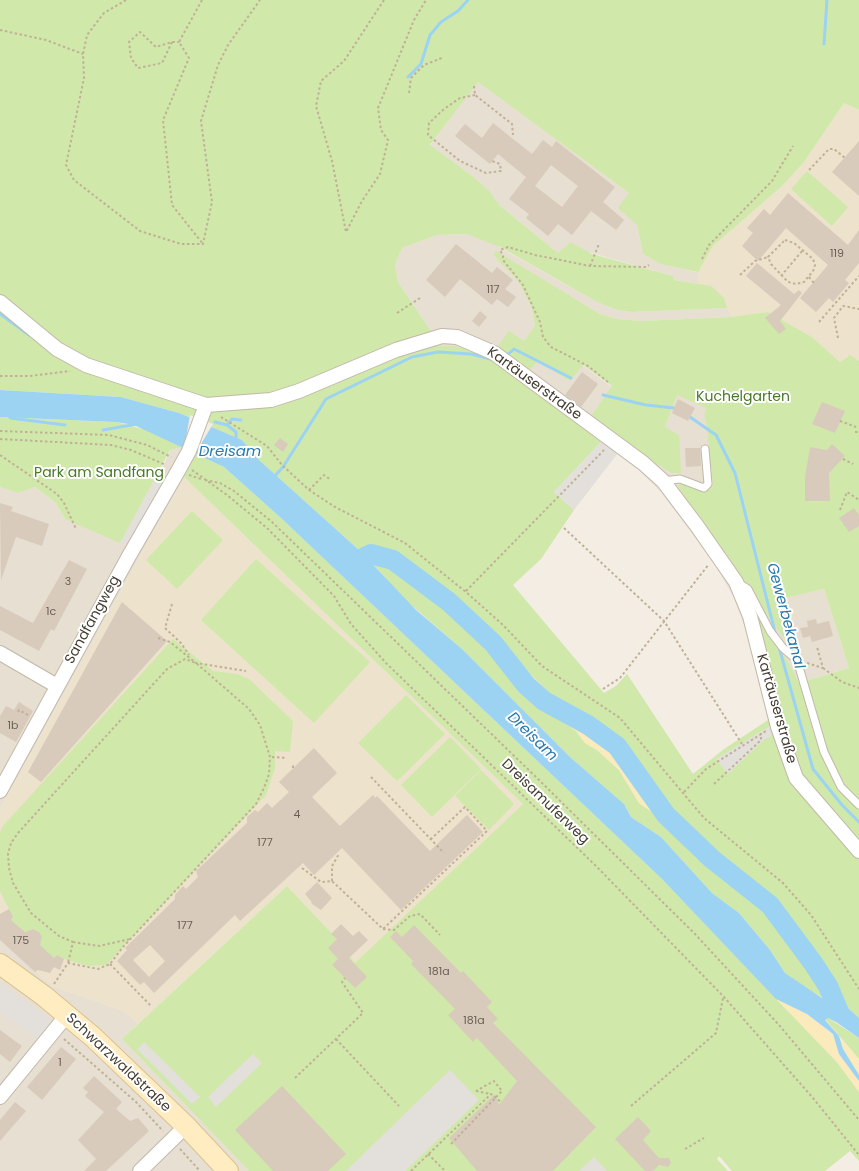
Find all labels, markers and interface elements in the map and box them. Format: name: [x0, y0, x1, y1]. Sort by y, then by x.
house number: 119: [830, 247, 844, 261]
house number: 117: [486, 283, 500, 297]
street label: Kartäuserstraße: [483, 344, 585, 424]
park label: Kuchelgarten: [696, 389, 790, 405]
water label: Dreisam: [199, 443, 261, 461]
park label: Park am Sandfang: [34, 465, 164, 481]
water label: Gewerbekanal: [762, 561, 808, 671]
street label: Sandfangweg: [62, 573, 124, 667]
house number: 3: [65, 575, 71, 589]
house number: 1c: [46, 605, 56, 619]
street label: Kartäuserstraße: [752, 652, 800, 766]
water label: Dreisam: [503, 709, 561, 765]
house number: 1b: [8, 719, 18, 733]
street label: Dreisamuferweg: [498, 756, 592, 848]
house number: 4: [294, 808, 300, 822]
house number: 177: [257, 836, 273, 850]
house number: 177: [177, 919, 193, 933]
house number: 175: [13, 934, 29, 948]
house number: 181a: [428, 965, 450, 979]
street label: Schwarzwaldstraße: [62, 1010, 174, 1116]
house number: 181a: [463, 1014, 485, 1028]
house number: 1: [58, 1056, 62, 1070]

